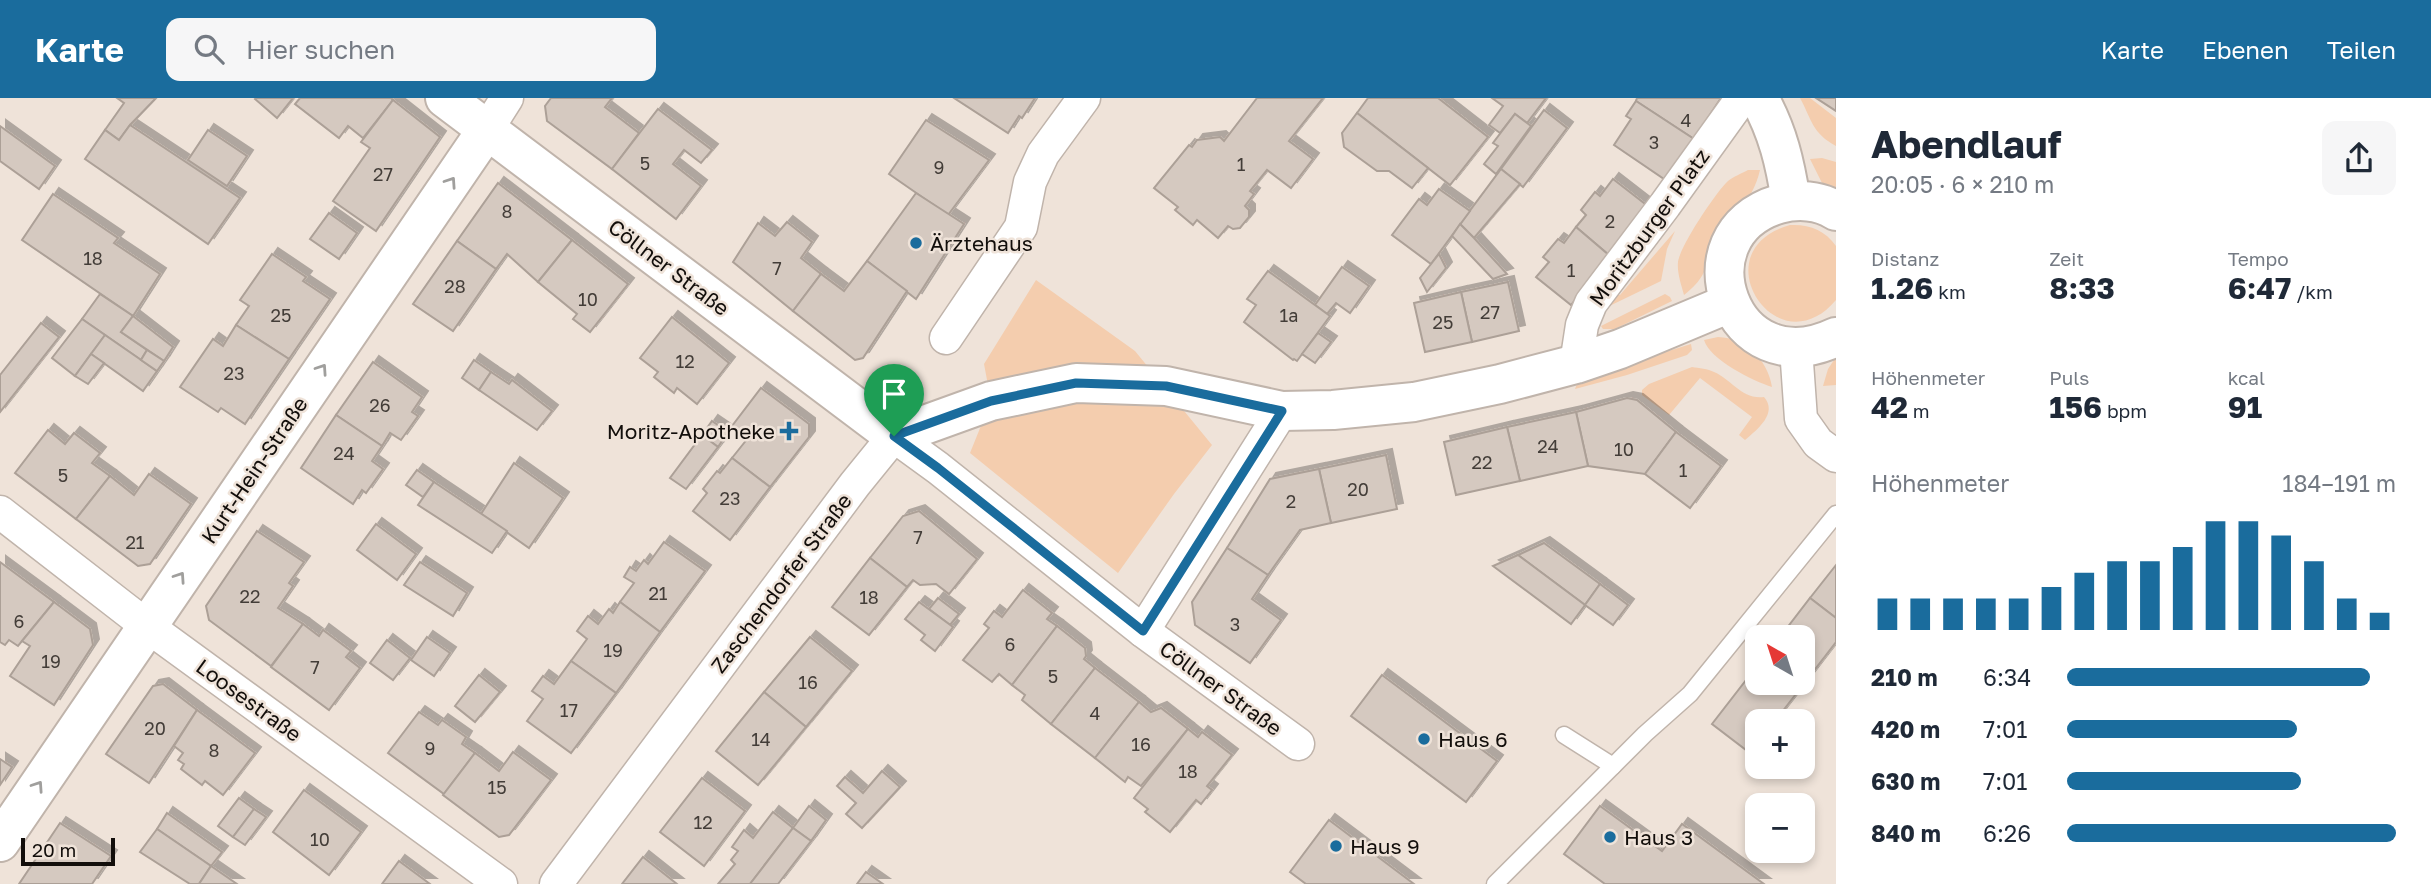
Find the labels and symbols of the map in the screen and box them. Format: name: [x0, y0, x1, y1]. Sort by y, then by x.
house number: 4: [1681, 109, 1692, 131]
house number: 3: [1649, 131, 1659, 153]
street label: Moritzburger Platz: [1583, 143, 1715, 311]
house number: 5: [640, 152, 650, 174]
house number: 1: [1237, 153, 1246, 175]
house number: 9: [934, 156, 944, 178]
house number: 27: [373, 163, 393, 185]
one-way arrow: [443, 177, 455, 190]
house number: 8: [502, 200, 512, 222]
house number: 2: [1605, 210, 1615, 232]
street label: Cöllner Straße: [603, 213, 735, 321]
place label: Ärztehaus: [930, 230, 1033, 256]
marker: Ärztehaus: [908, 235, 924, 251]
house number: 18: [83, 247, 103, 269]
house number: 7: [772, 257, 782, 279]
house number: 1: [1567, 259, 1576, 281]
house number: 28: [444, 275, 466, 297]
house number: 10: [578, 288, 598, 310]
house number: 27: [1480, 301, 1500, 323]
house number: 25: [271, 304, 291, 326]
house number: 1a: [1280, 304, 1298, 326]
house number: 25: [1433, 311, 1453, 333]
house number: 12: [675, 350, 695, 372]
house number: 23: [224, 362, 244, 384]
one-way arrow: [314, 364, 327, 377]
pin: [864, 364, 924, 436]
street label: Kurt-Hein-Straße: [195, 392, 313, 548]
house number: 26: [369, 394, 391, 416]
place label: Moritz-Apotheke: [607, 418, 775, 444]
marker: Moritz-Apotheke: [781, 423, 797, 439]
house number: 24: [1537, 435, 1559, 457]
house number: 10: [1614, 438, 1634, 460]
house number: 24: [333, 442, 355, 464]
house number: 22: [1472, 451, 1492, 473]
house number: 1: [1679, 459, 1688, 481]
house number: 5: [58, 464, 68, 486]
house number: 20: [1347, 478, 1369, 500]
house number: 23: [720, 487, 740, 509]
street label: Zaschendorfer Straße: [705, 488, 857, 678]
house number: 2: [1286, 490, 1296, 512]
house number: 7: [913, 526, 923, 548]
house number: 21: [125, 531, 145, 553]
one-way arrow: [172, 572, 185, 585]
house number: 21: [648, 582, 668, 604]
house number: 22: [240, 585, 260, 607]
house number: 18: [859, 586, 879, 608]
house number: 6: [14, 610, 24, 632]
house number: 3: [1230, 613, 1240, 635]
north arrow: [1745, 625, 1815, 695]
house number: 6: [1005, 633, 1015, 655]
street label: Cöllner Straße: [1155, 635, 1287, 741]
house number: 19: [603, 639, 623, 661]
house number: 19: [41, 650, 61, 672]
street label: Loosestraße: [191, 653, 307, 747]
house number: 7: [310, 656, 320, 678]
house number: 5: [1048, 665, 1058, 687]
house number: 16: [798, 671, 818, 693]
house number: 17: [560, 699, 578, 721]
house number: 4: [1090, 702, 1101, 724]
house number: 20: [144, 717, 166, 739]
place label: Haus 6: [1438, 726, 1508, 752]
house number: 14: [751, 728, 771, 750]
marker: Haus 6: [1416, 731, 1432, 747]
house number: 16: [1131, 733, 1151, 755]
house number: 9: [425, 737, 435, 759]
house number: 8: [209, 739, 219, 761]
house number: 18: [1178, 760, 1198, 782]
house number: 15: [487, 776, 507, 798]
one-way arrow: [30, 781, 42, 794]
house number: 12: [693, 811, 713, 833]
place label: Haus 3: [1624, 824, 1693, 850]
house number: 10: [310, 828, 330, 850]
marker: Haus 3: [1602, 829, 1618, 845]
place label: Haus 9: [1350, 833, 1420, 859]
scale bar: [21, 835, 116, 867]
marker: Haus 9: [1328, 838, 1344, 854]

